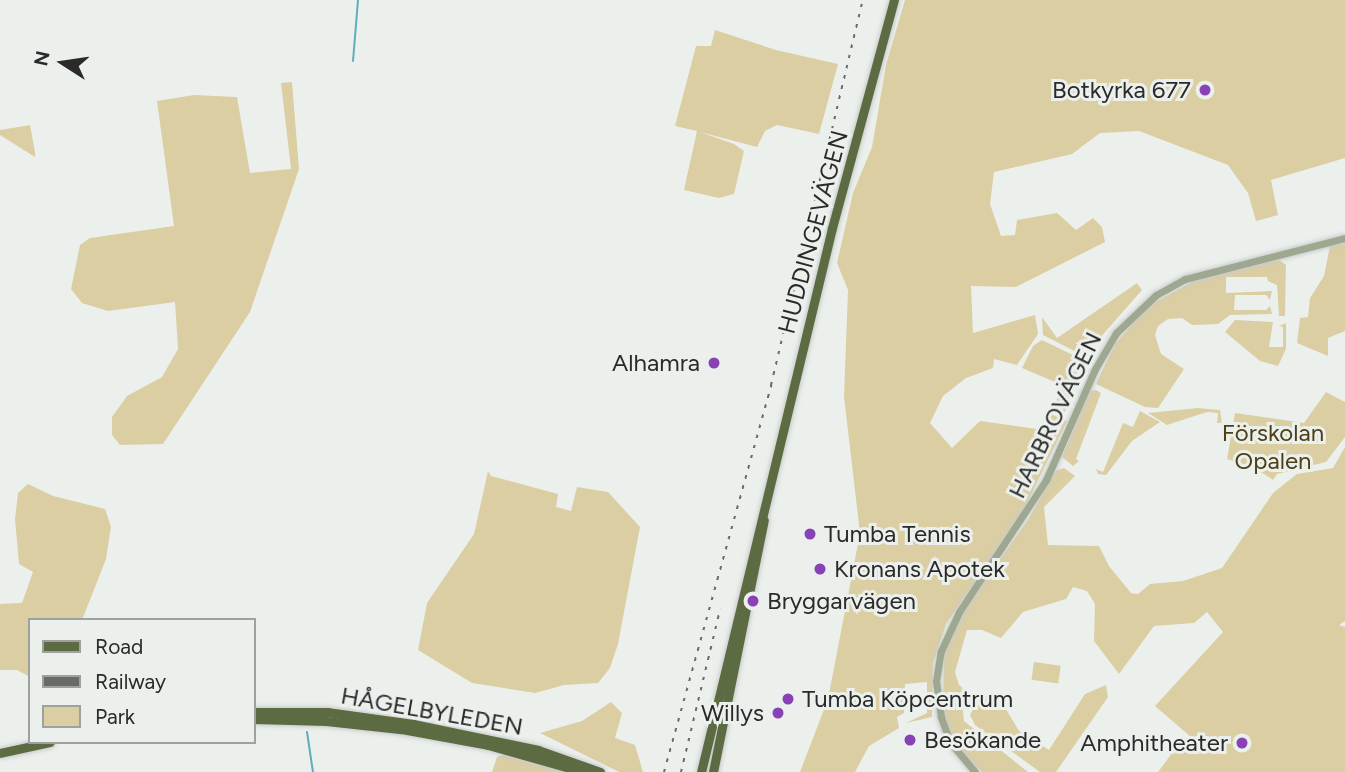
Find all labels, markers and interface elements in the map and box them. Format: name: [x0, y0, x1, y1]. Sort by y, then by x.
north arrow: [28, 28, 98, 98]
text: N: [29, 49, 55, 68]
place label: Botkyrka 677: [1052, 76, 1191, 104]
marker: Botkyrka 677: [1197, 82, 1213, 98]
street label: HUDDINGEVÄGEN: [772, 127, 854, 337]
street label: HARBROVÄGEN: [1002, 327, 1108, 503]
place label: Alhamra: [612, 349, 700, 377]
marker: Alhamra: [706, 355, 722, 371]
park label: Förskolan Opalen: [1222, 419, 1324, 475]
place label: Tumba Tennis: [824, 520, 971, 548]
marker: Tumba Tennis: [802, 526, 818, 542]
place label: Kronans Apotek: [834, 555, 1005, 583]
marker: Kronans Apotek: [812, 561, 828, 577]
place label: Bryggarvägen: [767, 587, 916, 615]
marker: Bryggarvägen: [745, 593, 761, 609]
legend: [28, 618, 256, 744]
text: Road: [95, 634, 143, 659]
text: Railway: [95, 669, 166, 694]
street label: HÅGELBYLEDEN: [339, 681, 525, 741]
place label: Tumba Köpcentrum: [802, 685, 1013, 713]
marker: Tumba Köpcentrum: [780, 691, 796, 707]
place label: Willys: [701, 699, 764, 727]
text: Park: [95, 704, 135, 729]
marker: Willys: [770, 705, 786, 721]
place label: Besökande: [924, 726, 1041, 754]
place label: Amphitheater: [1080, 729, 1228, 757]
marker: Besökande: [902, 732, 918, 748]
marker: Amphitheater: [1234, 735, 1250, 751]

